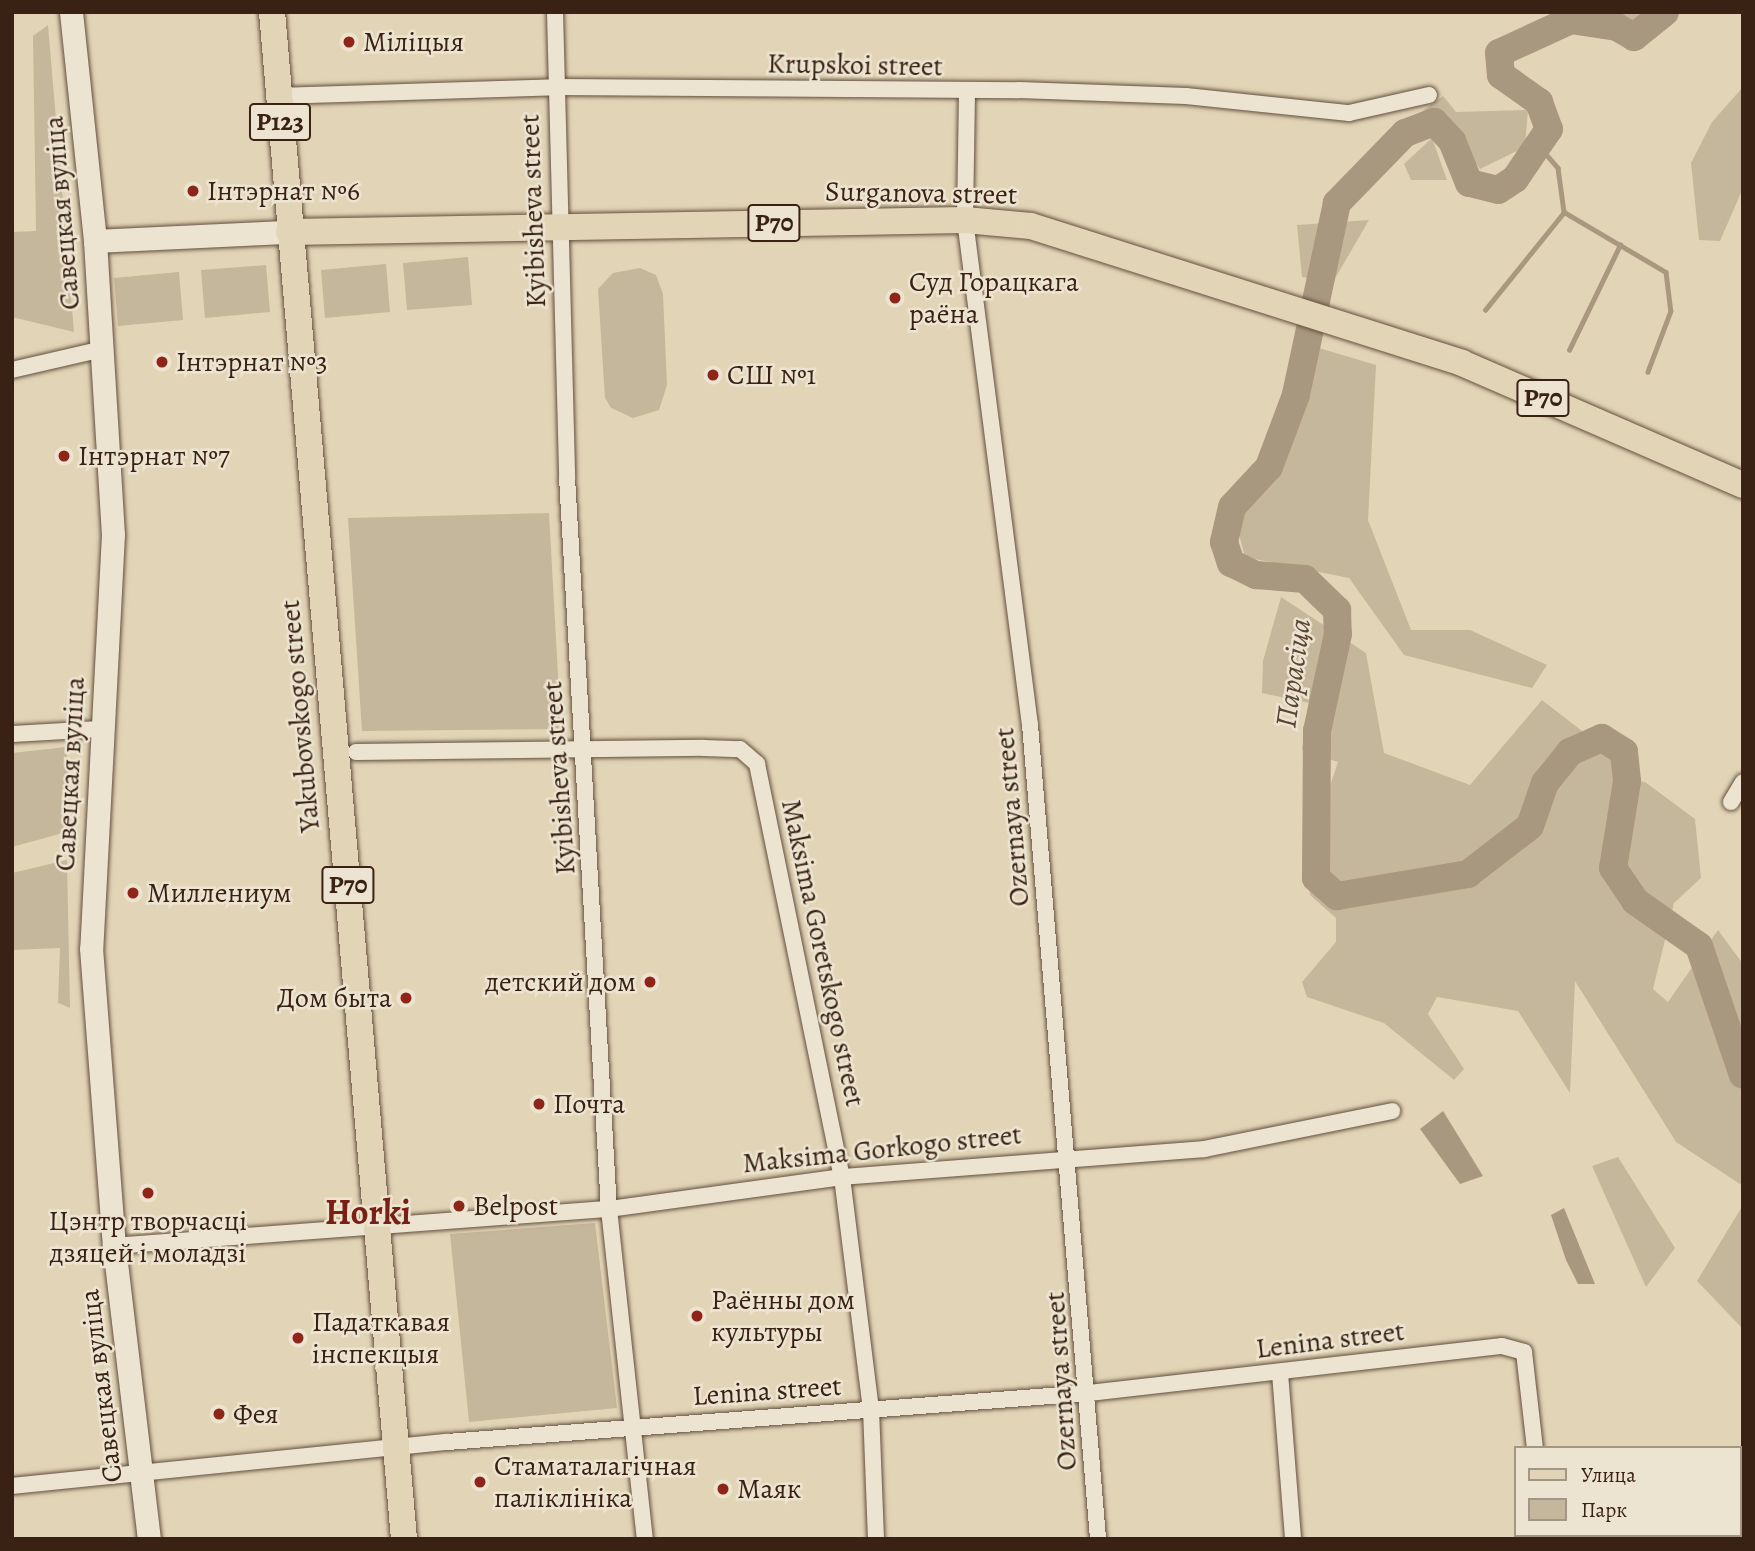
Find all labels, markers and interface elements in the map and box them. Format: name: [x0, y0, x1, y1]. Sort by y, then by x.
place label: Міліцыя: [363, 25, 464, 59]
marker: Міліцыя: [341, 34, 357, 50]
street label: Krupskoi street: [767, 47, 943, 83]
road number: Р123: [248, 99, 312, 144]
street label: Kyibisheva street: [513, 114, 553, 308]
street label: Савецкая вуліца: [37, 115, 87, 311]
place label: Інтэрнат №6: [207, 174, 360, 208]
street label: Surganova street: [825, 175, 1017, 211]
marker: Інтэрнат №6: [185, 183, 201, 199]
road number: Р70: [746, 200, 802, 246]
place label: Суд Горацкага раёна: [909, 265, 1079, 331]
marker: Суд Горацкага раёна: [887, 290, 903, 306]
place label: Інтэрнат №3: [176, 345, 328, 379]
marker: Інтэрнат №3: [154, 354, 170, 370]
place label: СШ №1: [727, 358, 816, 392]
marker: СШ №1: [705, 367, 721, 383]
road number: Р70: [1515, 376, 1571, 420]
place label: Інтэрнат №7: [78, 439, 230, 473]
marker: Інтэрнат №7: [56, 448, 72, 464]
street label: Yakubovskogo street: [273, 598, 327, 834]
water label: Парасіца: [1268, 616, 1318, 730]
street label: Савецкая вуліца: [48, 676, 92, 872]
street label: Kyibisheva street: [535, 680, 583, 876]
street label: Ozernaya street: [987, 726, 1037, 908]
street label: Maksima Goretskogo street: [774, 796, 872, 1110]
road number: Р70: [320, 862, 376, 908]
place label: Миллениум: [147, 876, 292, 910]
marker: Миллениум: [125, 885, 141, 901]
place label: детский дом: [485, 965, 636, 999]
marker: детский дом: [642, 974, 658, 990]
place label: Дом быта: [277, 981, 392, 1015]
marker: Дом быта: [398, 990, 414, 1006]
place label: Почта: [553, 1087, 625, 1121]
marker: Почта: [531, 1096, 547, 1112]
street label: Maksima Gorkogo street: [741, 1118, 1023, 1180]
marker: Цэнтр творчасці дзяцей і моладзі: [140, 1185, 156, 1201]
place label: Belpost: [473, 1189, 558, 1223]
district label: Horki: [325, 1191, 411, 1233]
marker: Belpost: [451, 1198, 467, 1214]
place label: Цэнтр творчасці дзяцей і моладзі: [49, 1204, 247, 1270]
place label: Раённы дом культуры: [711, 1283, 855, 1349]
street label: Савецкая вуліца: [72, 1288, 130, 1484]
street label: Ozernaya street: [1038, 1290, 1084, 1472]
place label: Падаткавая інспекцыя: [312, 1305, 450, 1371]
marker: Раённы дом культуры: [689, 1308, 705, 1324]
street label: Lenina street: [1254, 1314, 1406, 1366]
marker: Падаткавая інспекцыя: [290, 1330, 306, 1346]
street label: Lenina street: [691, 1369, 843, 1413]
place label: Фея: [233, 1397, 278, 1431]
marker: Фея: [211, 1406, 227, 1422]
legend: [1514, 1446, 1741, 1537]
place label: Стаматалагічная паліклініка: [494, 1449, 696, 1515]
text: Улица: [1581, 1461, 1636, 1489]
place label: Маяк: [737, 1472, 801, 1506]
marker: Стаматалагічная паліклініка: [472, 1474, 488, 1490]
marker: Маяк: [715, 1481, 731, 1497]
text: Парк: [1581, 1496, 1627, 1524]

